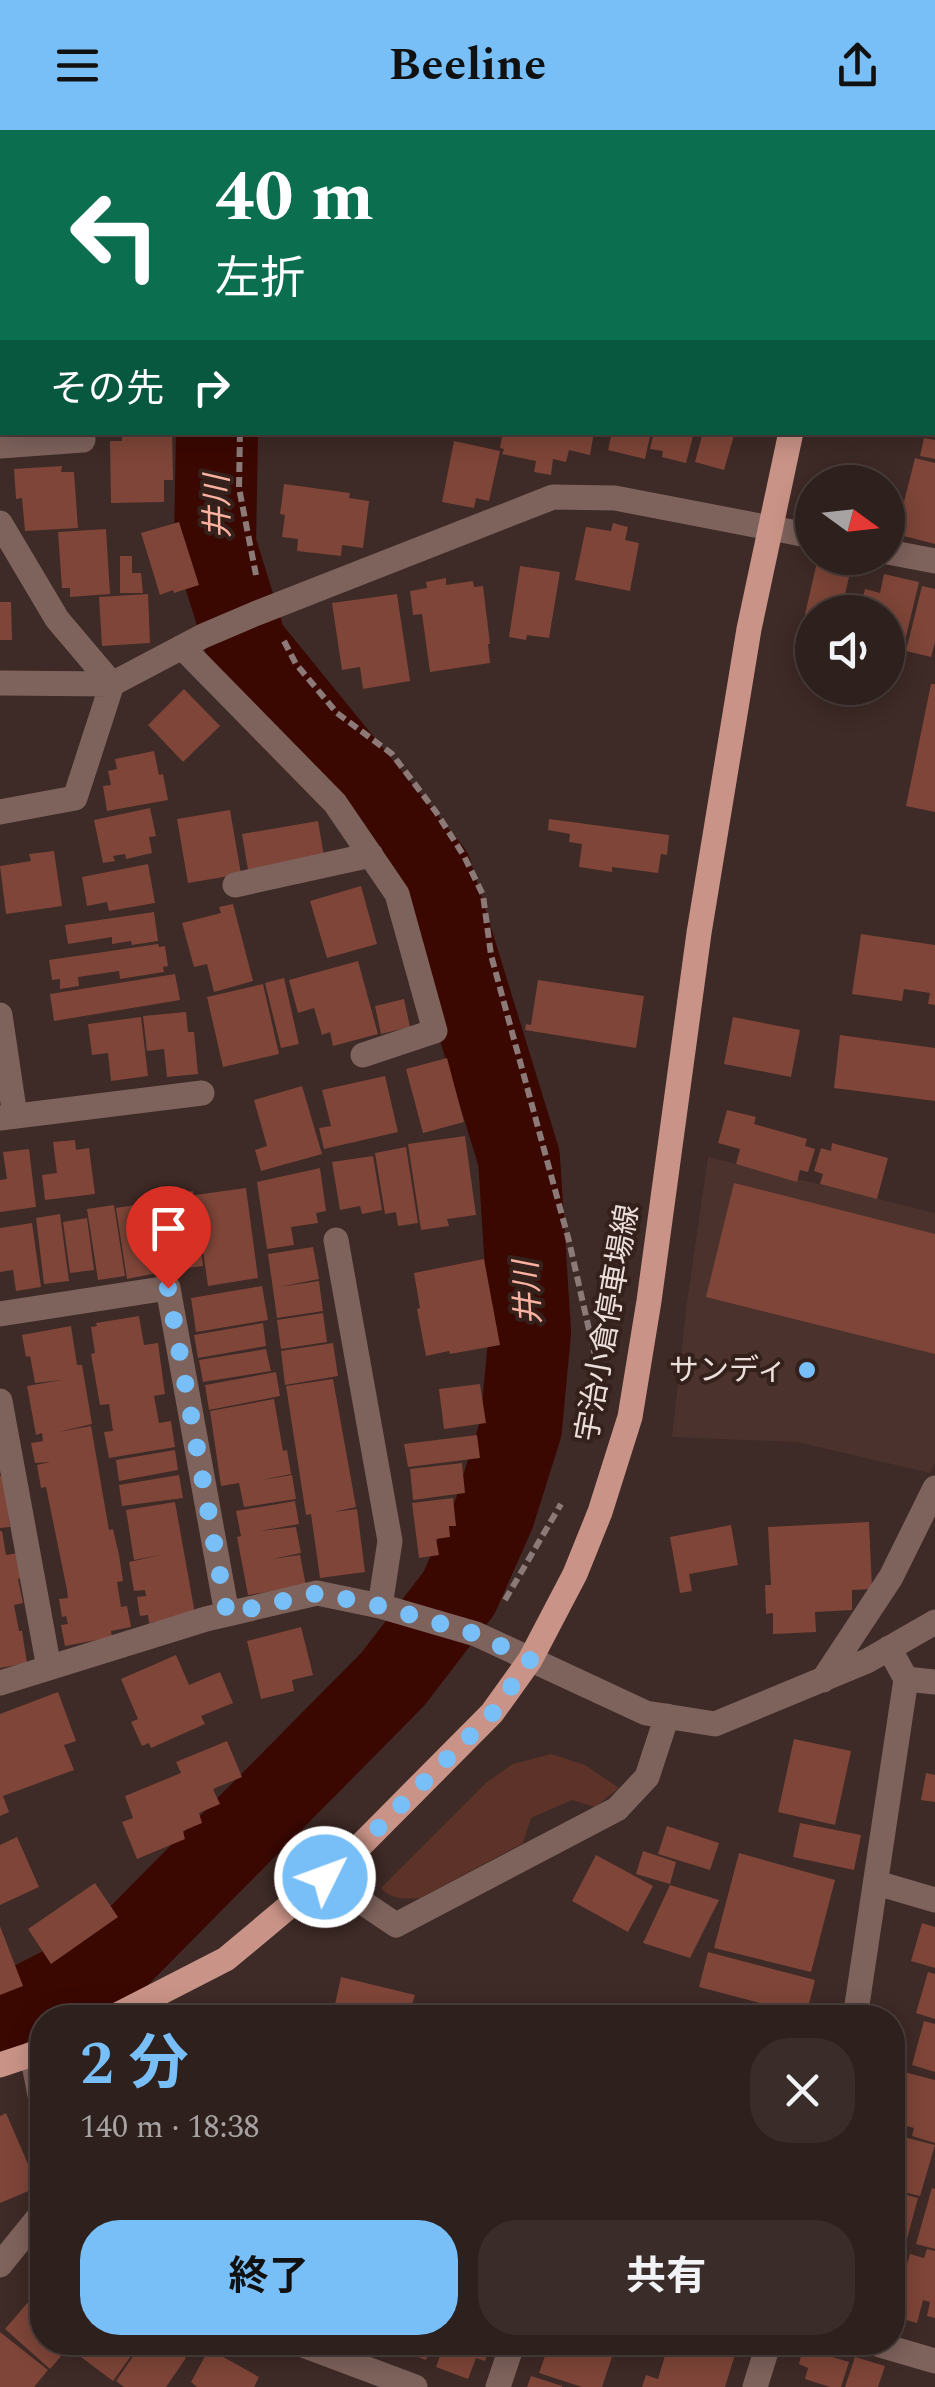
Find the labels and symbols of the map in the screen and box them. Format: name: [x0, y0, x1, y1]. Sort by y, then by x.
north arrow: [795, 465, 905, 575]
water label: 井川: [193, 472, 244, 539]
pin: [126, 1186, 211, 1289]
street label: 宇治小倉停車場線: [564, 1201, 651, 1445]
water label: 井川: [502, 1257, 555, 1326]
place label: サンディ: [669, 1348, 787, 1394]
marker: サンディ: [796, 1359, 818, 1381]
position arrow: [273, 1825, 377, 1929]

